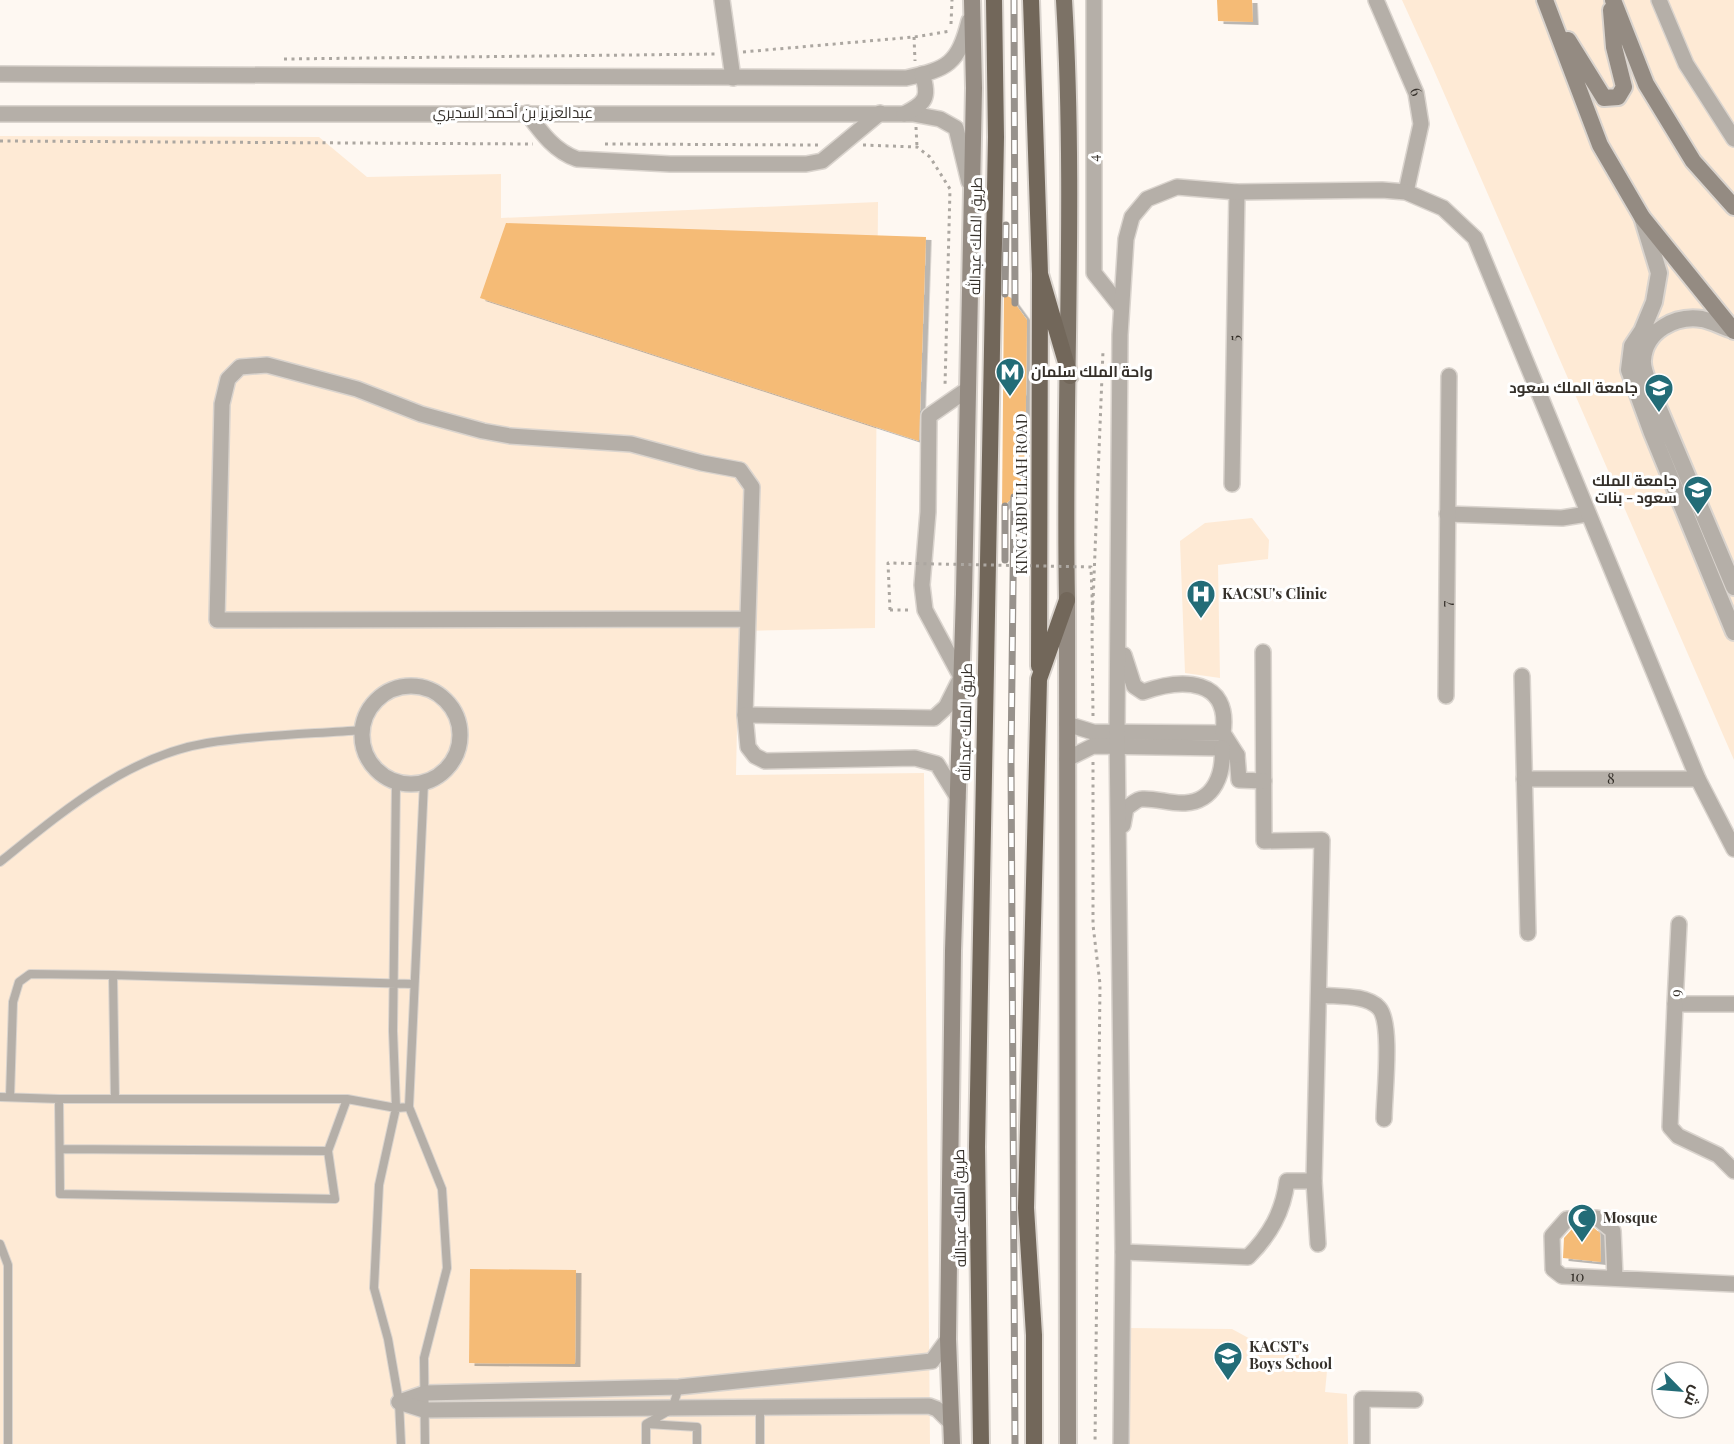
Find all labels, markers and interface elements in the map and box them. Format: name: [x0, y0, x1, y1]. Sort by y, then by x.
street label: 6: [1406, 84, 1427, 99]
street label: عبدالعزيز بن أحمد السديري: [433, 102, 593, 125]
street label: 4: [1083, 154, 1103, 162]
street label: طريق الملك عبدالله: [964, 177, 987, 295]
street label: 5: [1223, 335, 1244, 341]
metro station icon: واحة الملك سلمان: [994, 356, 1026, 398]
place label: واحة الملك سلمان: [1031, 361, 1153, 381]
school or university icon: جامعة الملك سعود: [1643, 372, 1675, 414]
place label: جامعة الملك سعود: [1509, 377, 1638, 397]
street label: KING ABDULLAH ROAD: [1011, 413, 1031, 575]
place label: جامعة الملك سعود - بنات: [1592, 470, 1677, 507]
school or university icon: جامعة الملك سعود - بنات: [1682, 474, 1714, 516]
hospital icon: KACSU's Clinic: [1185, 578, 1217, 620]
place label: KACSU's Clinic: [1222, 583, 1328, 603]
street label: 7: [1436, 601, 1456, 607]
street label: طريق الملك عبدالله: [954, 663, 977, 781]
street label: 8: [1607, 768, 1615, 788]
street label: 9: [1665, 989, 1685, 997]
street label: طريق الملك عبدالله: [948, 1149, 971, 1267]
mosque icon: Mosque: [1566, 1202, 1598, 1244]
place label: Mosque: [1603, 1207, 1658, 1227]
street label: 10: [1570, 1265, 1585, 1286]
place label: KACST's Boys School: [1249, 1336, 1333, 1373]
school or university icon: KACST's Boys School: [1212, 1340, 1244, 1382]
north arrow: [1650, 1360, 1710, 1420]
text: ش: [1680, 1383, 1708, 1410]

